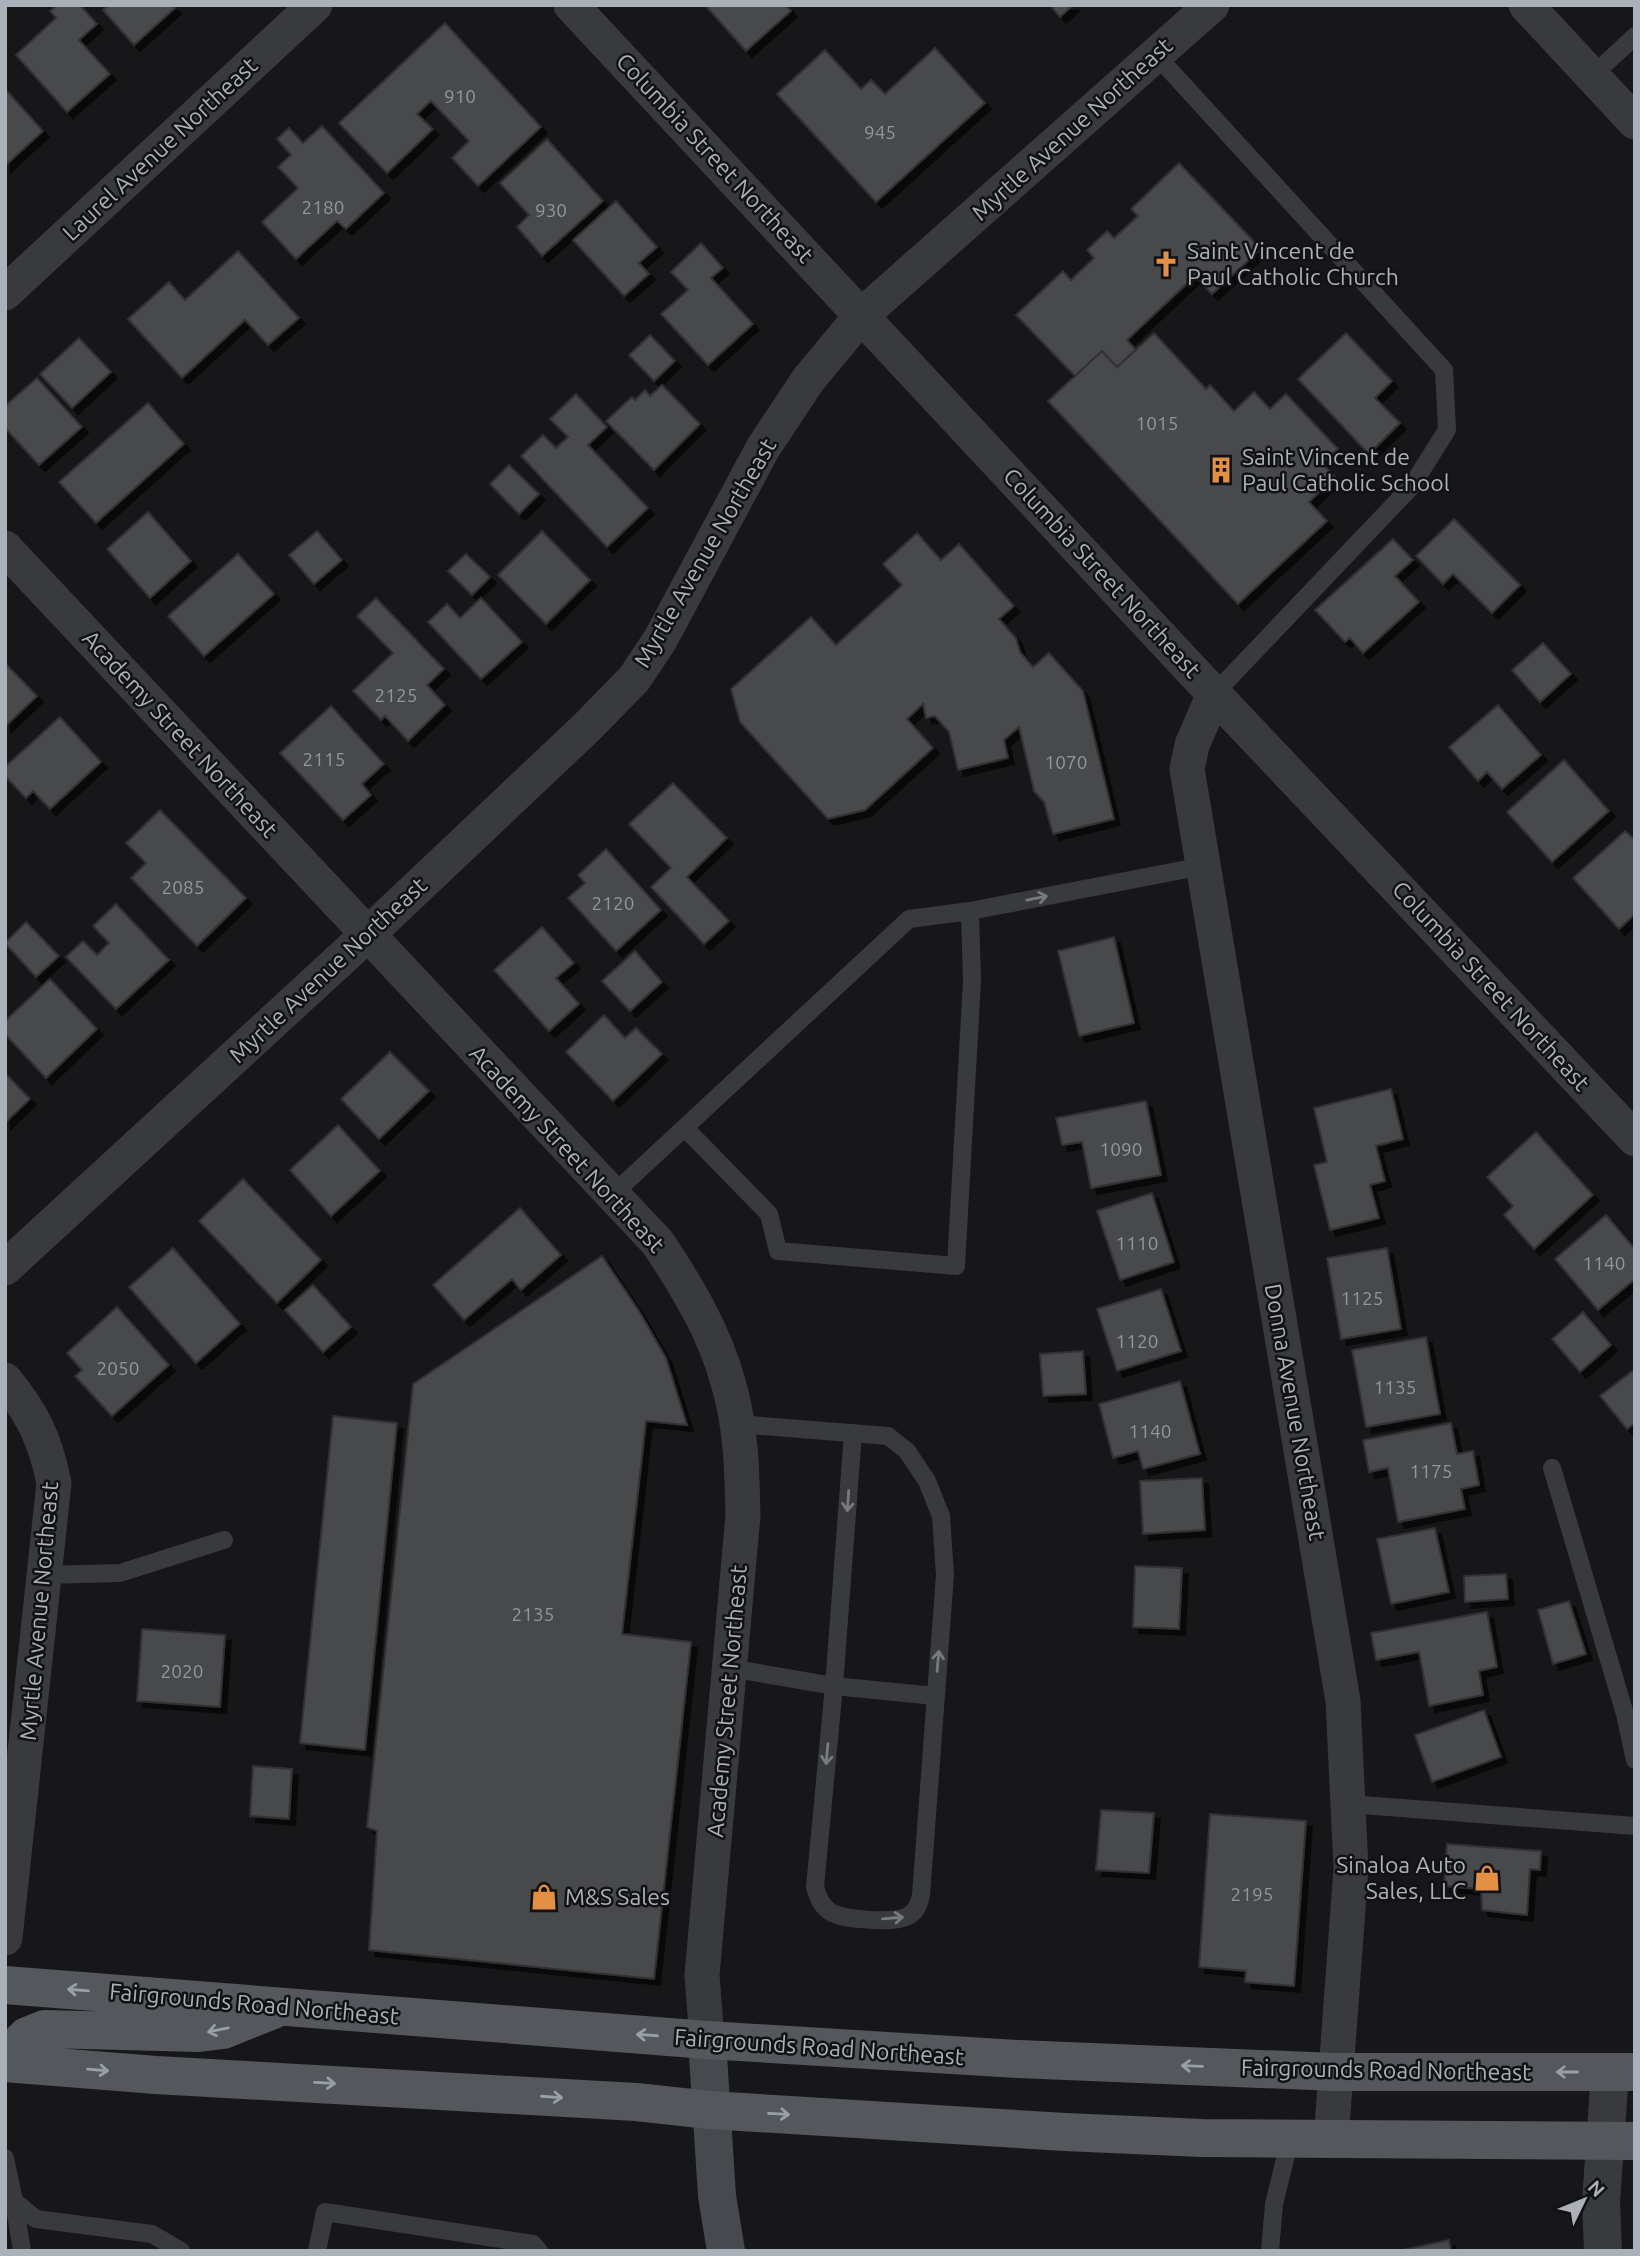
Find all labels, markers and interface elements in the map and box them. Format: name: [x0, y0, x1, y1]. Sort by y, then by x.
street label: Myrtle Avenue Northeast: [967, 32, 1177, 225]
street label: Columbia Street Northeast: [612, 48, 819, 267]
street label: Laurel Avenue Northeast: [57, 52, 262, 245]
house number: 910: [444, 85, 476, 107]
house number: 945: [864, 121, 896, 143]
house number: 2180: [302, 196, 344, 218]
house number: 930: [535, 199, 567, 221]
place label: Saint Vincent de Paul Catholic Church: [1187, 238, 1399, 289]
church icon: Saint Vincent de Paul Catholic Church: [1151, 249, 1181, 279]
house number: 1015: [1136, 412, 1178, 434]
street label: Myrtle Avenue Northeast: [629, 434, 780, 672]
place label: Saint Vincent de Paul Catholic School: [1242, 444, 1450, 495]
building icon: Saint Vincent de Paul Catholic School: [1206, 455, 1236, 485]
street label: Columbia Street Northeast: [999, 463, 1206, 682]
street label: Academy Street Northeast: [78, 625, 283, 842]
house number: 2125: [375, 684, 417, 706]
house number: 2115: [303, 748, 345, 770]
house number: 1070: [1045, 751, 1087, 773]
street label: Myrtle Avenue Northeast: [224, 872, 431, 1067]
house number: 2085: [162, 876, 204, 898]
street label: Columbia Street Northeast: [1388, 876, 1595, 1095]
one-way arrow: [1025, 891, 1048, 905]
house number: 2120: [592, 892, 634, 914]
street label: Academy Street Northeast: [465, 1040, 670, 1257]
house number: 1090: [1100, 1138, 1142, 1160]
house number: 1110: [1116, 1232, 1158, 1254]
house number: 1140: [1583, 1252, 1625, 1274]
street label: Donna Avenue Northeast: [1261, 1282, 1330, 1542]
house number: 1125: [1341, 1287, 1383, 1309]
house number: 1120: [1116, 1330, 1158, 1352]
house number: 2050: [97, 1357, 139, 1379]
house number: 1135: [1374, 1376, 1416, 1398]
house number: 1140: [1129, 1420, 1171, 1442]
house number: 1175: [1410, 1460, 1452, 1482]
street label: Myrtle Avenue Northeast: [15, 1480, 62, 1741]
one-way arrow: [841, 1490, 854, 1512]
street label: Academy Street Northeast: [702, 1564, 751, 1838]
house number: 2135: [512, 1603, 554, 1625]
one-way arrow: [932, 1650, 945, 1672]
house number: 2020: [161, 1660, 203, 1682]
one-way arrow: [820, 1742, 833, 1765]
place label: Sinaloa Auto Sales, LLC: [1336, 1852, 1466, 1903]
shop icon: Sinaloa Auto Sales, LLC: [1472, 1863, 1502, 1893]
shop icon: M&S Sales: [529, 1882, 559, 1912]
house number: 2195: [1231, 1883, 1273, 1905]
place label: M&S Sales: [565, 1884, 670, 1909]
one-way arrow: [881, 1911, 904, 1924]
street label: Fairgrounds Road Northeast: [108, 1978, 400, 2029]
one-way arrow: [68, 1983, 90, 1996]
one-way arrow: [207, 2023, 230, 2037]
street label: Fairgrounds Road Northeast: [673, 2024, 965, 2069]
one-way arrow: [636, 2028, 659, 2041]
street label: Fairgrounds Road Northeast: [1241, 2054, 1531, 2085]
one-way arrow: [1181, 2060, 1204, 2073]
one-way arrow: [86, 2064, 108, 2077]
one-way arrow: [1555, 2065, 1578, 2079]
one-way arrow: [313, 2077, 336, 2090]
one-way arrow: [540, 2091, 563, 2104]
one-way arrow: [767, 2107, 790, 2120]
north arrow: [1549, 2165, 1619, 2235]
text: N: [1584, 2176, 1609, 2201]

